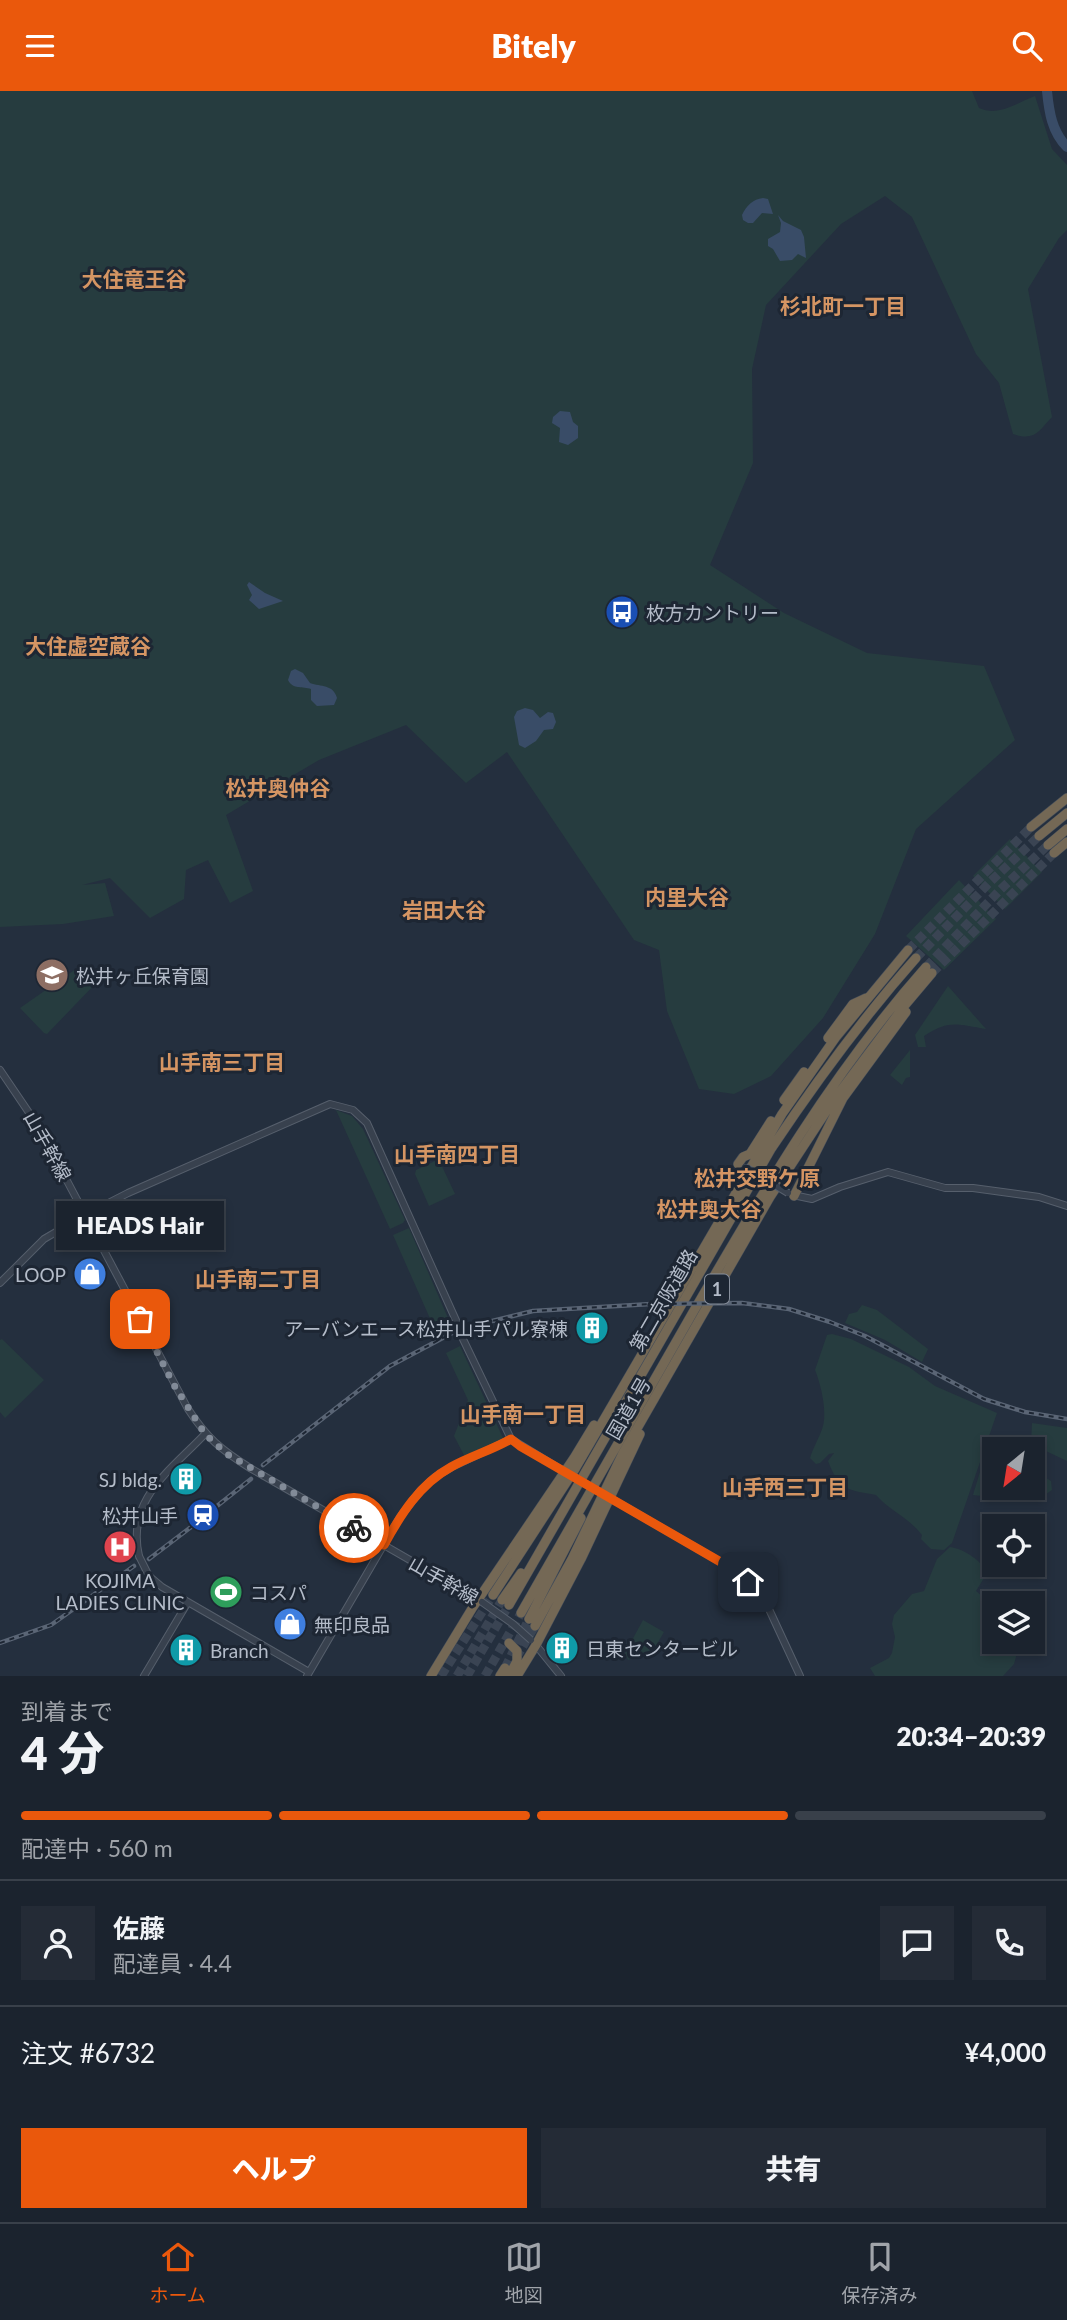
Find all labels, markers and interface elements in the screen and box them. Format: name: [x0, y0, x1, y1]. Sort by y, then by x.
text: Bitely: [491, 26, 576, 65]
icon: menu: [21, 27, 59, 65]
icon: search: [1008, 27, 1046, 65]
district label: 大住竜王谷: [82, 266, 187, 291]
district label: 杉北町一丁目: [780, 293, 906, 318]
bus stop icon: 枚方カントリー: [603, 593, 641, 631]
place label: 枚方カントリー: [646, 601, 779, 624]
district label: 大住虚空蔵谷: [25, 633, 151, 658]
district label: 松井奥仲谷: [226, 775, 331, 800]
district label: 内里大谷: [645, 884, 729, 909]
district label: 岩田大谷: [402, 897, 486, 922]
school or university icon: 松井ヶ丘保育園: [33, 956, 71, 994]
place label: 松井ヶ丘保育園: [76, 964, 209, 987]
district label: 山手南三丁目: [159, 1049, 285, 1074]
street label: 山手幹線: [20, 1107, 76, 1185]
district label: 山手南四丁目: [394, 1141, 520, 1166]
district label: 松井交野ケ原: [694, 1165, 820, 1190]
district label: 松井奥大谷: [657, 1196, 762, 1221]
callout: HEADS Hair: [56, 1200, 224, 1249]
text: HEADS Hair: [76, 1211, 204, 1239]
street label: 第二京阪道路: [625, 1245, 701, 1355]
shop icon: LOOP: [71, 1255, 109, 1293]
place label: LOOP: [15, 1263, 66, 1286]
district label: 山手南二丁目: [195, 1266, 321, 1291]
road number: 1: [705, 1275, 729, 1303]
pin: [110, 1289, 170, 1349]
icon: bag: [121, 1300, 159, 1338]
building icon: アーバンエース松井山手パル寮棟: [573, 1309, 611, 1347]
place label: アーバンエース松井山手パル寮棟: [284, 1317, 568, 1340]
street label: 国道1号: [601, 1373, 655, 1443]
district label: 山手南一丁目: [460, 1401, 586, 1426]
north arrow: [982, 1437, 1045, 1500]
map controls: [982, 1437, 1045, 1654]
building icon: SJ bldg.: [167, 1460, 205, 1498]
place label: SJ bldg.: [99, 1468, 162, 1491]
district label: 山手西三丁目: [722, 1474, 848, 1499]
courier: [319, 1493, 389, 1563]
station icon: 松井山手: [184, 1496, 222, 1534]
place label: 松井山手: [102, 1504, 178, 1527]
icon: bike: [335, 1509, 373, 1547]
button: locate: [982, 1514, 1045, 1577]
hospital icon: KOJIMA LADIES CLINIC: [101, 1528, 139, 1566]
street label: 山手幹線: [405, 1551, 483, 1609]
pin: [718, 1552, 778, 1612]
icon: home: [729, 1563, 767, 1601]
place label: KOJIMA LADIES CLINIC: [56, 1569, 185, 1614]
sports icon: コスパ: [207, 1573, 245, 1611]
place label: コスパ: [250, 1581, 307, 1604]
button: layers: [982, 1591, 1045, 1654]
shop icon: 無印良品: [271, 1605, 309, 1643]
place label: 無印良品: [314, 1613, 390, 1636]
building icon: 日東センタービル: [543, 1629, 581, 1667]
building icon: Branch: [167, 1631, 205, 1669]
place label: 日東センタービル: [586, 1637, 738, 1660]
place label: Branch: [210, 1639, 269, 1662]
text: 到着まで: [21, 1697, 113, 1725]
text: 20:34–20:39: [896, 1720, 1046, 1752]
text: 4 分: [21, 1725, 104, 1780]
text: 配達中 · 560 m: [21, 1834, 173, 1862]
button: person: [21, 1906, 95, 1980]
button: chat: [880, 1906, 954, 1980]
button: phone: [972, 1906, 1046, 1980]
text: 佐藤: [113, 1912, 165, 1944]
text: 配達員 · 4.4: [113, 1949, 232, 1977]
text: ¥4,000: [965, 2036, 1046, 2068]
text: 注文 #6732: [21, 2037, 155, 2069]
button: ヘルプ: [21, 2128, 527, 2208]
button: 共有: [541, 2128, 1046, 2208]
tab: ホーム: [149, 2238, 206, 2307]
tab: 地図: [505, 2238, 543, 2307]
tab: 保存済み: [842, 2238, 918, 2307]

